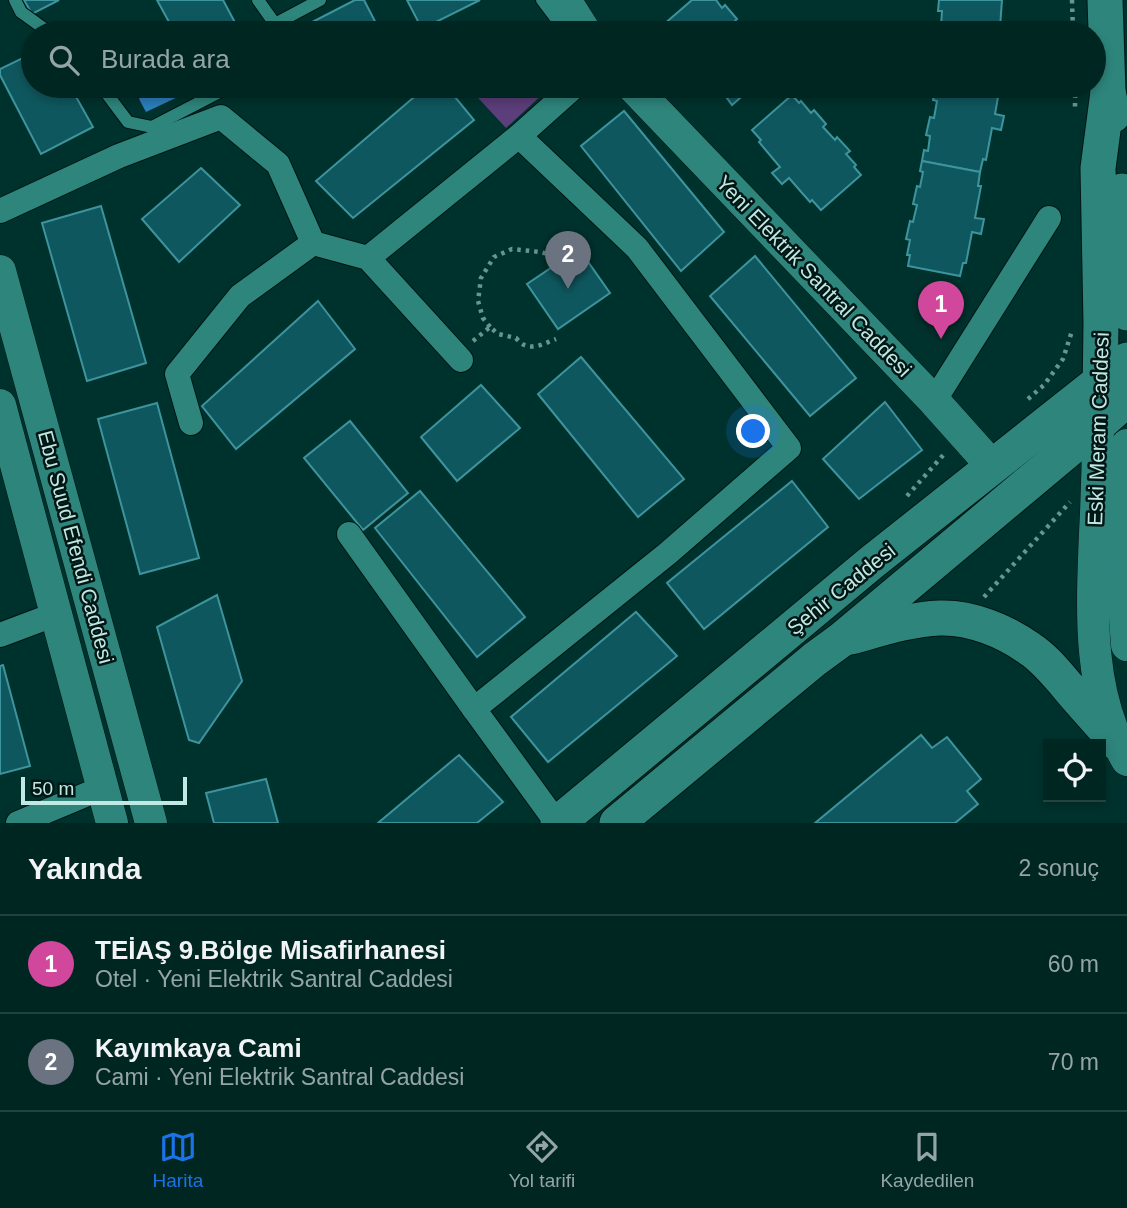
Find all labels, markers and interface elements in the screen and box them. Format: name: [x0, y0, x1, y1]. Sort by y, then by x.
search box: [21, 21, 1106, 98]
icon: search: [45, 41, 83, 79]
text: Burada ara: [101, 44, 230, 74]
street label: Yeni Elektrik Santral Caddesi: [712, 171, 916, 381]
pin: 2: [545, 231, 591, 289]
pin: 1: [918, 281, 964, 339]
street label: Eski Meram Caddesi: [1083, 332, 1113, 526]
your location: [736, 414, 770, 448]
street label: Ebu Suud Efendi Caddesi: [34, 428, 118, 666]
street label: Şehir Caddesi: [783, 539, 899, 639]
map controls: [1043, 739, 1106, 802]
button: locate: [1043, 739, 1106, 802]
scale bar: [21, 774, 187, 806]
text: 50 m: [32, 778, 74, 799]
text: Yakında: [28, 852, 141, 885]
text: 2 sonuç: [1018, 855, 1099, 881]
text: TEİAŞ 9.Bölge Misafirhanesi: [95, 935, 446, 965]
text: 1: [45, 951, 57, 977]
text: 60 m: [1048, 951, 1099, 977]
text: Otel · Yeni Elektrik Santral Caddesi: [95, 966, 453, 992]
text: Kayımkaya Cami: [95, 1033, 302, 1063]
text: 2: [45, 1049, 57, 1075]
text: 70 m: [1048, 1049, 1099, 1075]
text: Cami · Yeni Elektrik Santral Caddesi: [95, 1064, 464, 1090]
tab: Harita: [153, 1128, 203, 1192]
tab: Yol tarifi: [508, 1128, 575, 1192]
tab: Kaydedilen: [880, 1128, 974, 1192]

